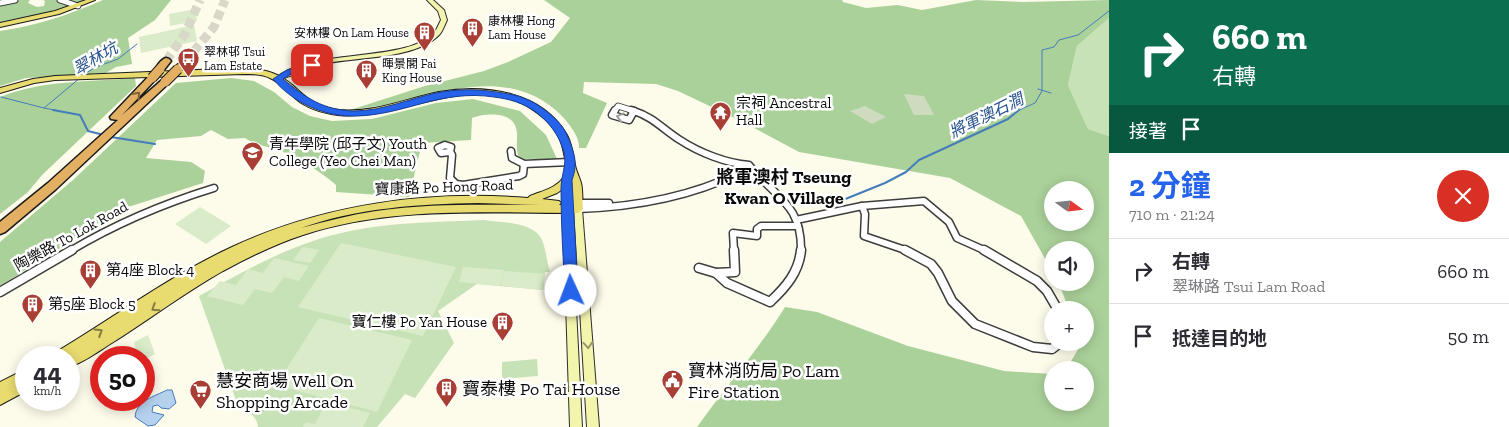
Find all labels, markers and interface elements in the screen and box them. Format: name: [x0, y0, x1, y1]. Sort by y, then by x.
place label: 康林樓 Hong Lam House: [488, 14, 556, 42]
building icon: 康林樓 Hong Lam House: [460, 16, 484, 47]
text: 660 m: [1212, 16, 1307, 58]
icon: right: [1129, 20, 1194, 85]
building icon: 安林樓 On Lam House: [413, 21, 437, 52]
place label: 安林樓 On Lam House: [294, 26, 409, 40]
water label: 翠林坑: [70, 37, 123, 79]
pin: [291, 44, 333, 86]
place label: 翠林邨 Tsui Lam Estate: [204, 45, 266, 73]
bus stop icon: 翠林邨 Tsui Lam Estate: [176, 47, 200, 78]
icon: arrive: [298, 51, 326, 79]
place label: 暉景閣 Fai King House: [382, 57, 442, 85]
building icon: 暉景閣 Fai King House: [354, 59, 378, 90]
text: 右轉: [1212, 63, 1256, 90]
water label: 將軍澳石澗: [946, 89, 1028, 142]
one-way arrow: [131, 92, 140, 101]
place label: 宗祠 Ancestral Hall: [736, 94, 831, 129]
temple icon: 宗祠 Ancestral Hall: [708, 100, 732, 131]
one-way arrow: [616, 112, 625, 123]
icon: arrive: [1177, 115, 1205, 143]
text: 接著: [1129, 120, 1167, 143]
place label: 青年學院 (邱子文) Youth College (Yeo Chei Man): [269, 135, 428, 170]
school or university icon: 青年學院 (邱子文) Youth College (Yeo Chei Man): [241, 141, 265, 172]
district label: 將軍澳村 Tseung Kwan O Village: [717, 166, 851, 209]
text: 2 分鐘: [1129, 168, 1211, 204]
button: close: [1437, 170, 1489, 222]
street label: 寶康路 Po Hong Road: [374, 176, 514, 198]
north arrow: [1044, 181, 1094, 231]
map controls: [1044, 181, 1094, 411]
street label: 陶樂路 To Lok Road: [11, 197, 132, 275]
text: 710 m · 21:24: [1129, 205, 1215, 224]
button: sound: [1044, 241, 1094, 291]
text: 右轉: [1172, 250, 1210, 273]
icon: right: [1129, 257, 1157, 285]
building icon: 第4座 Block 4: [78, 258, 102, 289]
text: 660 m: [1437, 260, 1489, 283]
place label: 第4座 Block 4: [106, 261, 194, 279]
position arrow: [544, 264, 596, 316]
text: 翠琳路 Tsui Lam Road: [1172, 277, 1325, 296]
building icon: 第5座 Block 5: [20, 292, 44, 323]
place label: 第5座 Block 5: [48, 295, 136, 313]
button: +: [1044, 301, 1094, 351]
one-way arrow: [152, 302, 161, 311]
building icon: 寶仁樓 Po Yan House: [491, 310, 515, 341]
place label: 寶仁樓 Po Yan House: [352, 313, 487, 331]
icon: arrive: [1129, 322, 1157, 350]
text: 50 m: [1448, 325, 1489, 348]
text: 抵達目的地: [1172, 327, 1267, 350]
one-way arrow: [94, 329, 103, 339]
one-way arrow: [582, 341, 593, 349]
speed limit sign: 50: [90, 346, 155, 411]
text: 44: [33, 357, 62, 387]
place label: 寶林消防局 Po Lam Fire Station: [688, 360, 840, 403]
button: −: [1044, 361, 1094, 411]
public building icon: 寶林消防局 Po Lam Fire Station: [660, 369, 684, 400]
place label: 慧安商場 Well On Shopping Arcade: [216, 370, 354, 413]
building icon: 寶泰樓 Po Tai House: [434, 377, 458, 408]
place label: 寶泰樓 Po Tai House: [462, 378, 620, 400]
supermarket icon: 慧安商場 Well On Shopping Arcade: [188, 379, 212, 410]
text: km/h: [34, 384, 61, 398]

